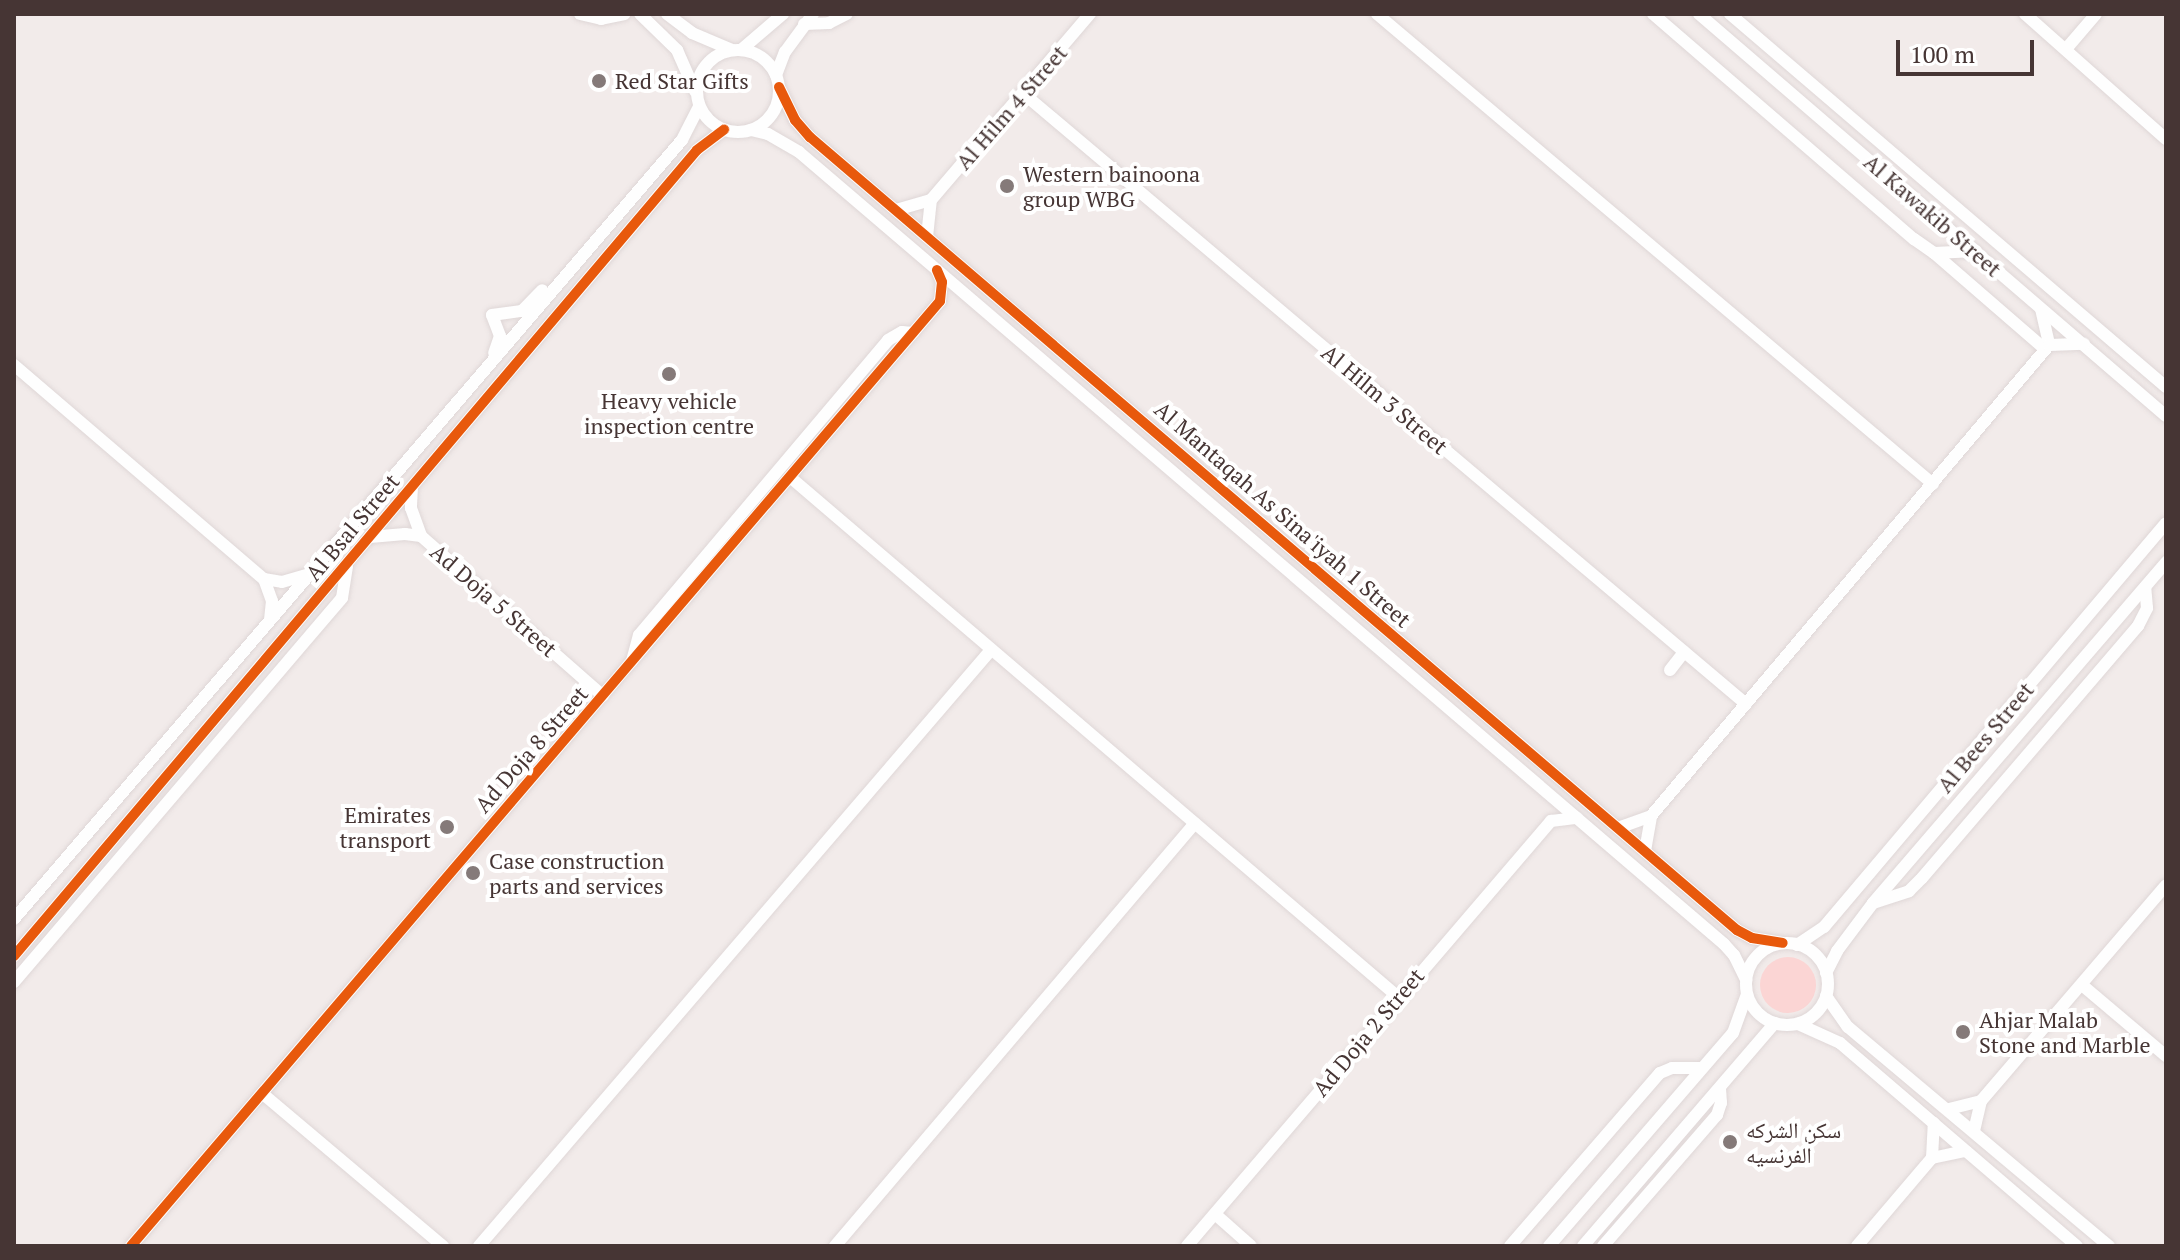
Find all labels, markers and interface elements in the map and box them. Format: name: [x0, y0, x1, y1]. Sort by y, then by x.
scale bar: [1900, 24, 2038, 74]
text: 100 m: [1910, 38, 1975, 70]
street label: Al Hilm 4 Street: [950, 39, 1072, 175]
place label: Red Star Gifts: [615, 68, 749, 94]
marker: Red Star Gifts: [590, 72, 608, 90]
street label: Al Kawakib Street: [1859, 148, 2007, 282]
place label: Western bainoona group WBG: [1023, 160, 1200, 212]
marker: Western bainoona group WBG: [998, 177, 1016, 195]
street label: Al Hilm 3 Street: [1317, 339, 1453, 459]
marker: Heavy vehicle inspection centre: [660, 365, 678, 383]
place label: Heavy vehicle inspection centre: [584, 387, 754, 438]
street label: Al Mantaqah As Sina'iyah 1 Street: [1149, 395, 1417, 633]
street label: Al Bsal Street: [300, 468, 404, 586]
street label: Ad Doja 5 Street: [425, 538, 563, 662]
street label: Al Bees Street: [1931, 676, 2039, 798]
street label: Ad Doja 8 Street: [469, 680, 593, 818]
place label: Emirates transport: [339, 801, 431, 852]
marker: Emirates transport: [438, 818, 456, 836]
place label: Case construction parts and services: [489, 847, 664, 898]
marker: Case construction parts and services: [464, 864, 482, 882]
street label: Ad Doja 2 Street: [1307, 963, 1429, 1101]
place label: Ahjar Malab Stone and Marble: [1979, 1006, 2151, 1058]
marker: Ahjar Malab Stone and Marble: [1954, 1023, 1972, 1041]
place label: سكن الشركه الفرنسيه: [1746, 1116, 1841, 1168]
marker: سكن الشركه الفرنسيه: [1721, 1133, 1739, 1151]

